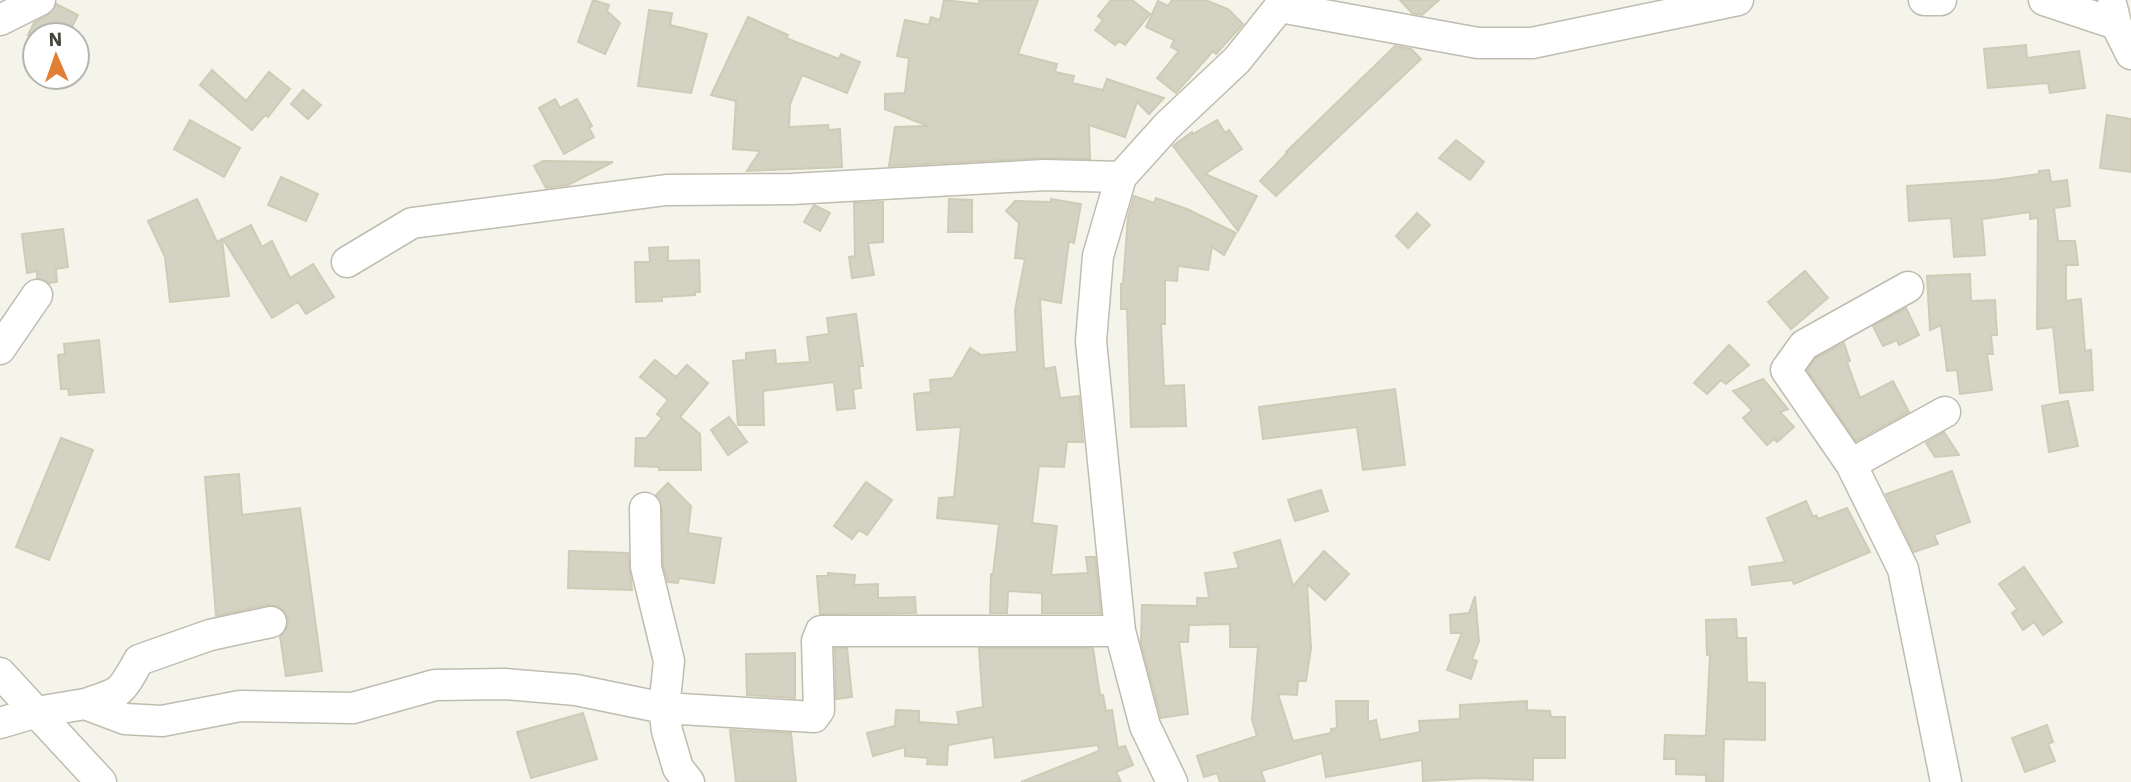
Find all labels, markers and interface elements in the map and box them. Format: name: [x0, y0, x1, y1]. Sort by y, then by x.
north arrow: [21, 21, 91, 91]
text: N: [48, 27, 63, 51]

